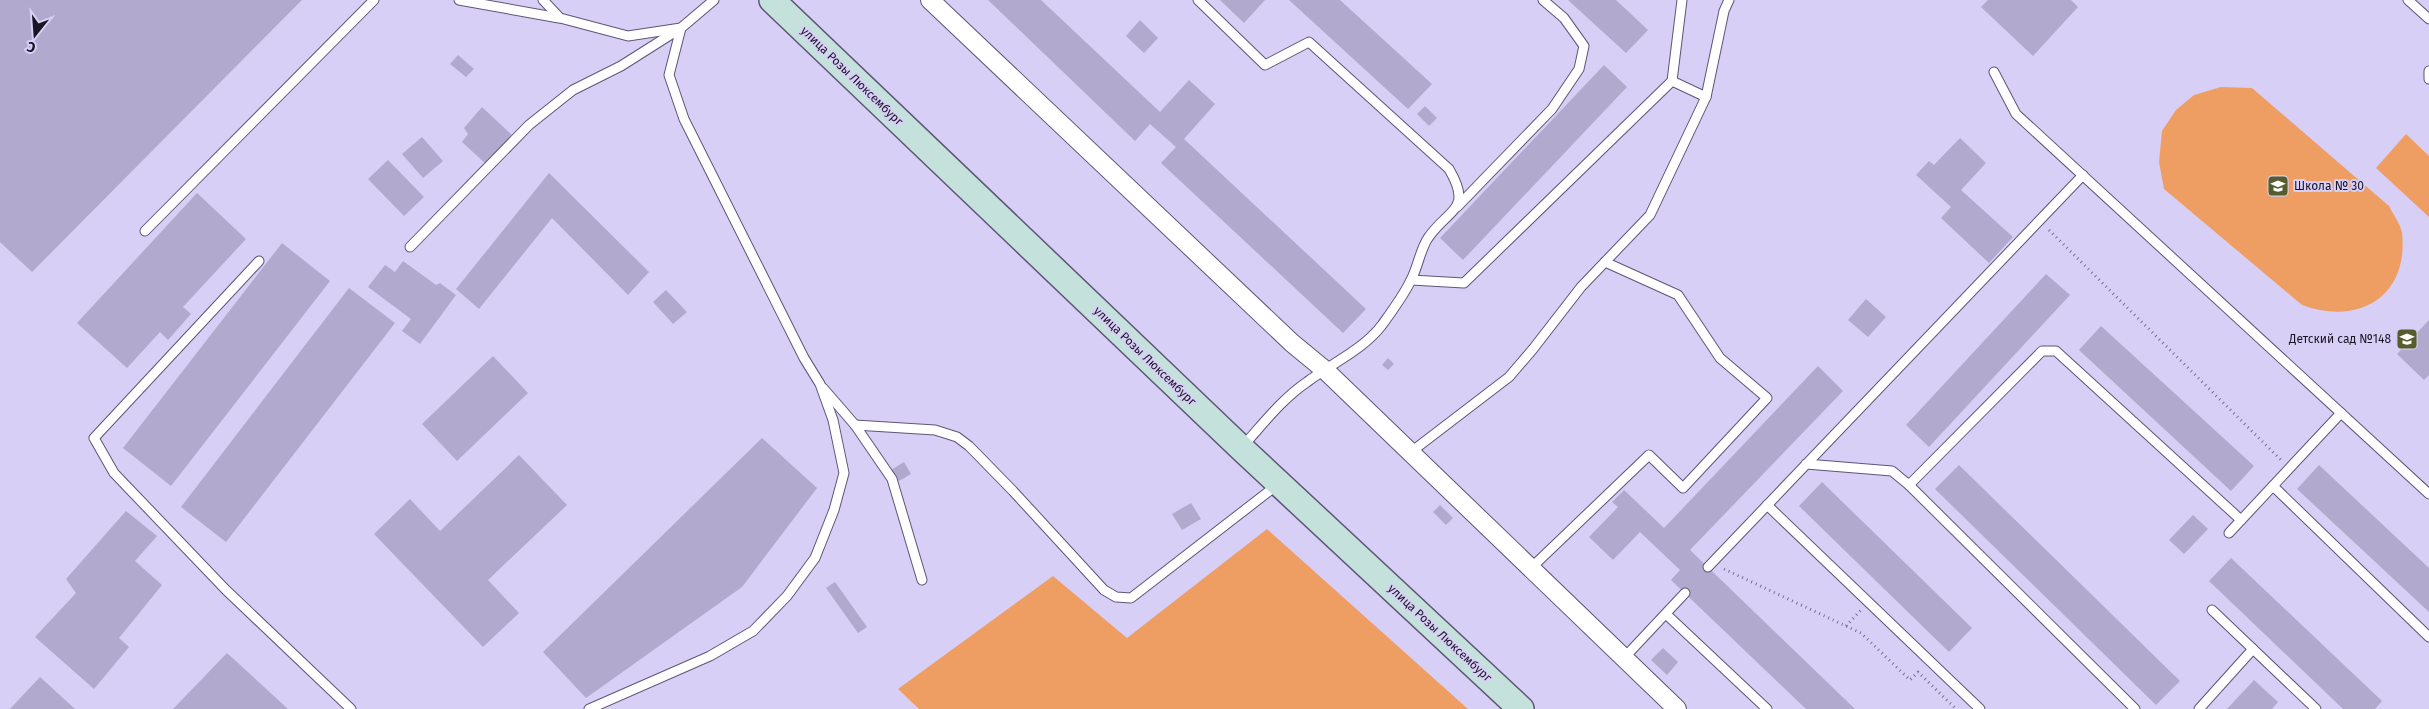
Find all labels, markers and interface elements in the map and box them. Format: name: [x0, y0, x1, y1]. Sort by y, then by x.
north arrow: [10, 10, 60, 60]
street label: улица Розы Люксембург: [798, 24, 907, 129]
text: С: [25, 38, 38, 56]
school or university icon: Школа № 30: [2266, 174, 2290, 198]
place label: Школа № 30: [2294, 179, 2364, 193]
street label: улица Розы Люксембург: [1091, 304, 1200, 409]
school or university icon: Детский сад №148: [2395, 327, 2419, 351]
place label: Детский сад №148: [2288, 332, 2391, 346]
street label: улица Розы Люксембург: [1385, 581, 1495, 685]

